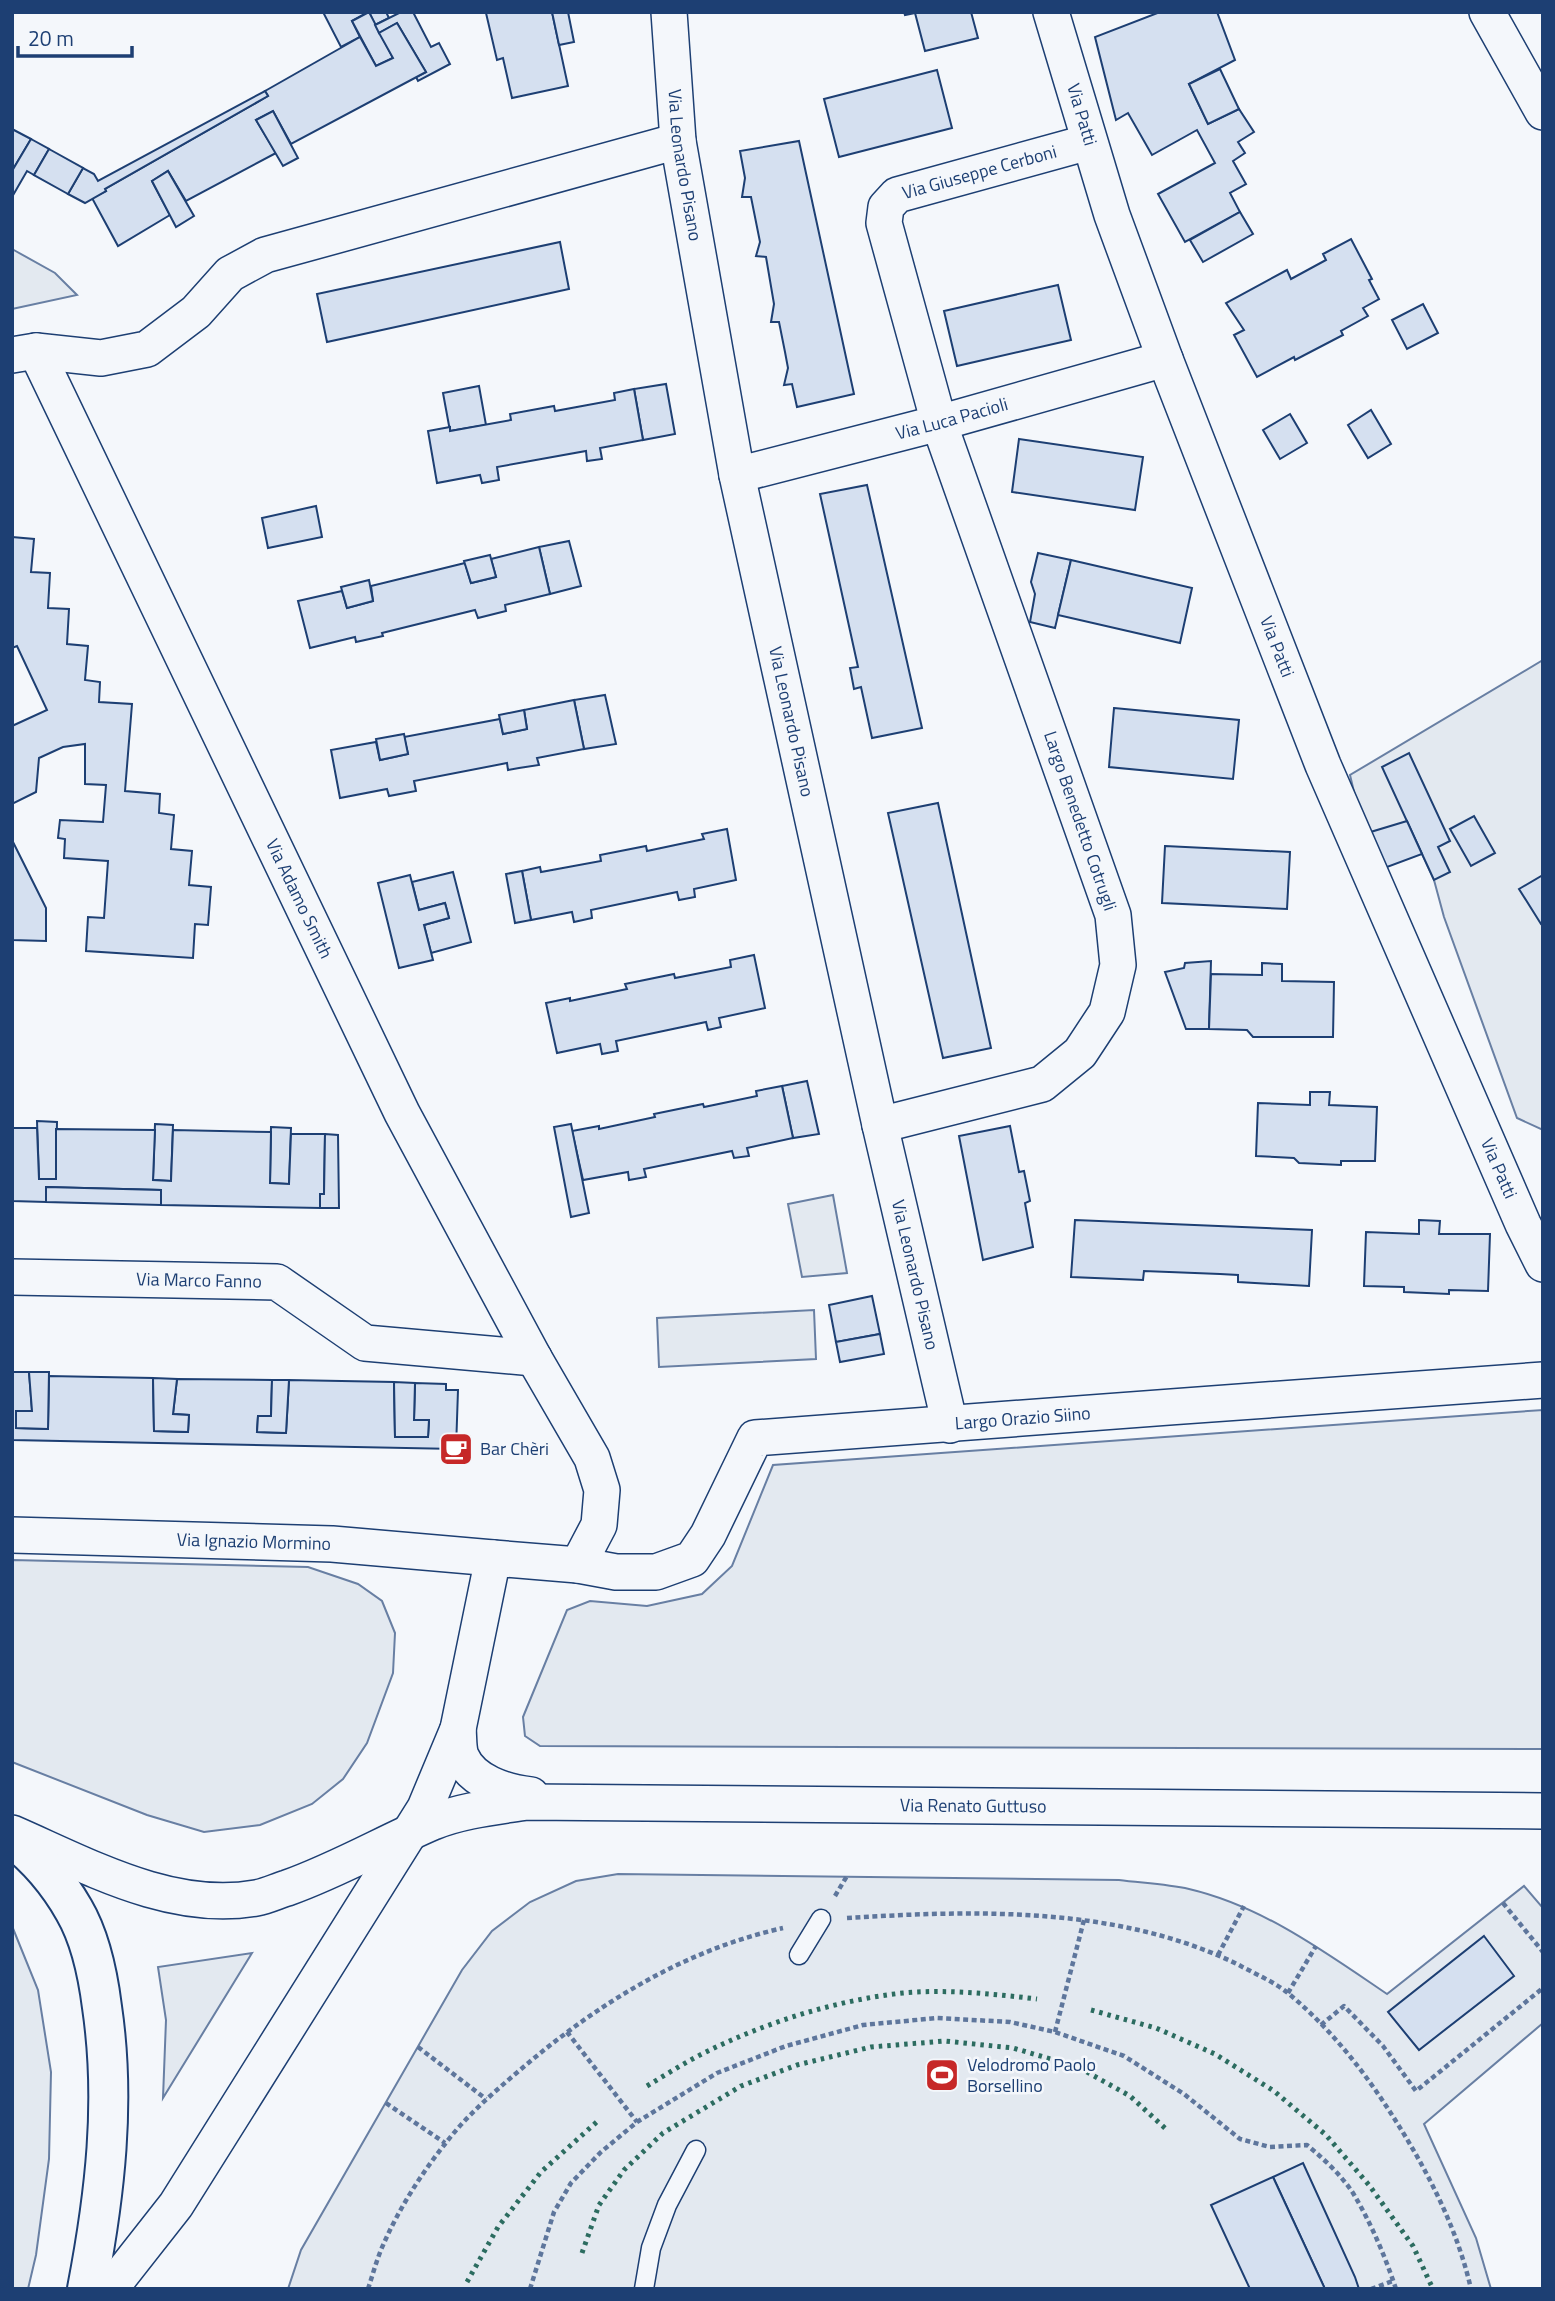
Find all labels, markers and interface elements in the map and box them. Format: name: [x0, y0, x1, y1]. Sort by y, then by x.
scale bar: [18, 14, 131, 58]
text: 20 m: [28, 22, 74, 54]
street label: Via Patti: [1060, 80, 1104, 149]
street label: Via Leonardo Pisano: [661, 88, 709, 243]
street label: Via Giuseppe Cerboni: [899, 138, 1060, 206]
street label: Via Luca Pacioli: [893, 390, 1011, 447]
street label: Via Patti: [1253, 612, 1302, 681]
street label: Via Leonardo Pisano: [762, 644, 821, 799]
street label: Largo Benedetto Cotrugli: [1037, 727, 1124, 914]
street label: Via Adamo Smith: [259, 834, 340, 963]
street label: Via Patti: [1474, 1134, 1524, 1203]
street label: Via Leonardo Pisano: [885, 1197, 946, 1353]
street label: Via Marco Fanno: [136, 1265, 262, 1295]
street label: Largo Orazio Siino: [954, 1399, 1092, 1436]
cafe icon: Bar Chèri: [437, 1430, 475, 1468]
place label: Bar Chèri: [480, 1435, 549, 1462]
street label: Via Ignazio Mormino: [176, 1526, 331, 1557]
street label: Via Renato Guttuso: [900, 1791, 1047, 1820]
place label: Velodromo Paolo Borsellino: [967, 2051, 1096, 2099]
sports icon: Velodromo Paolo Borsellino: [923, 2056, 961, 2094]

